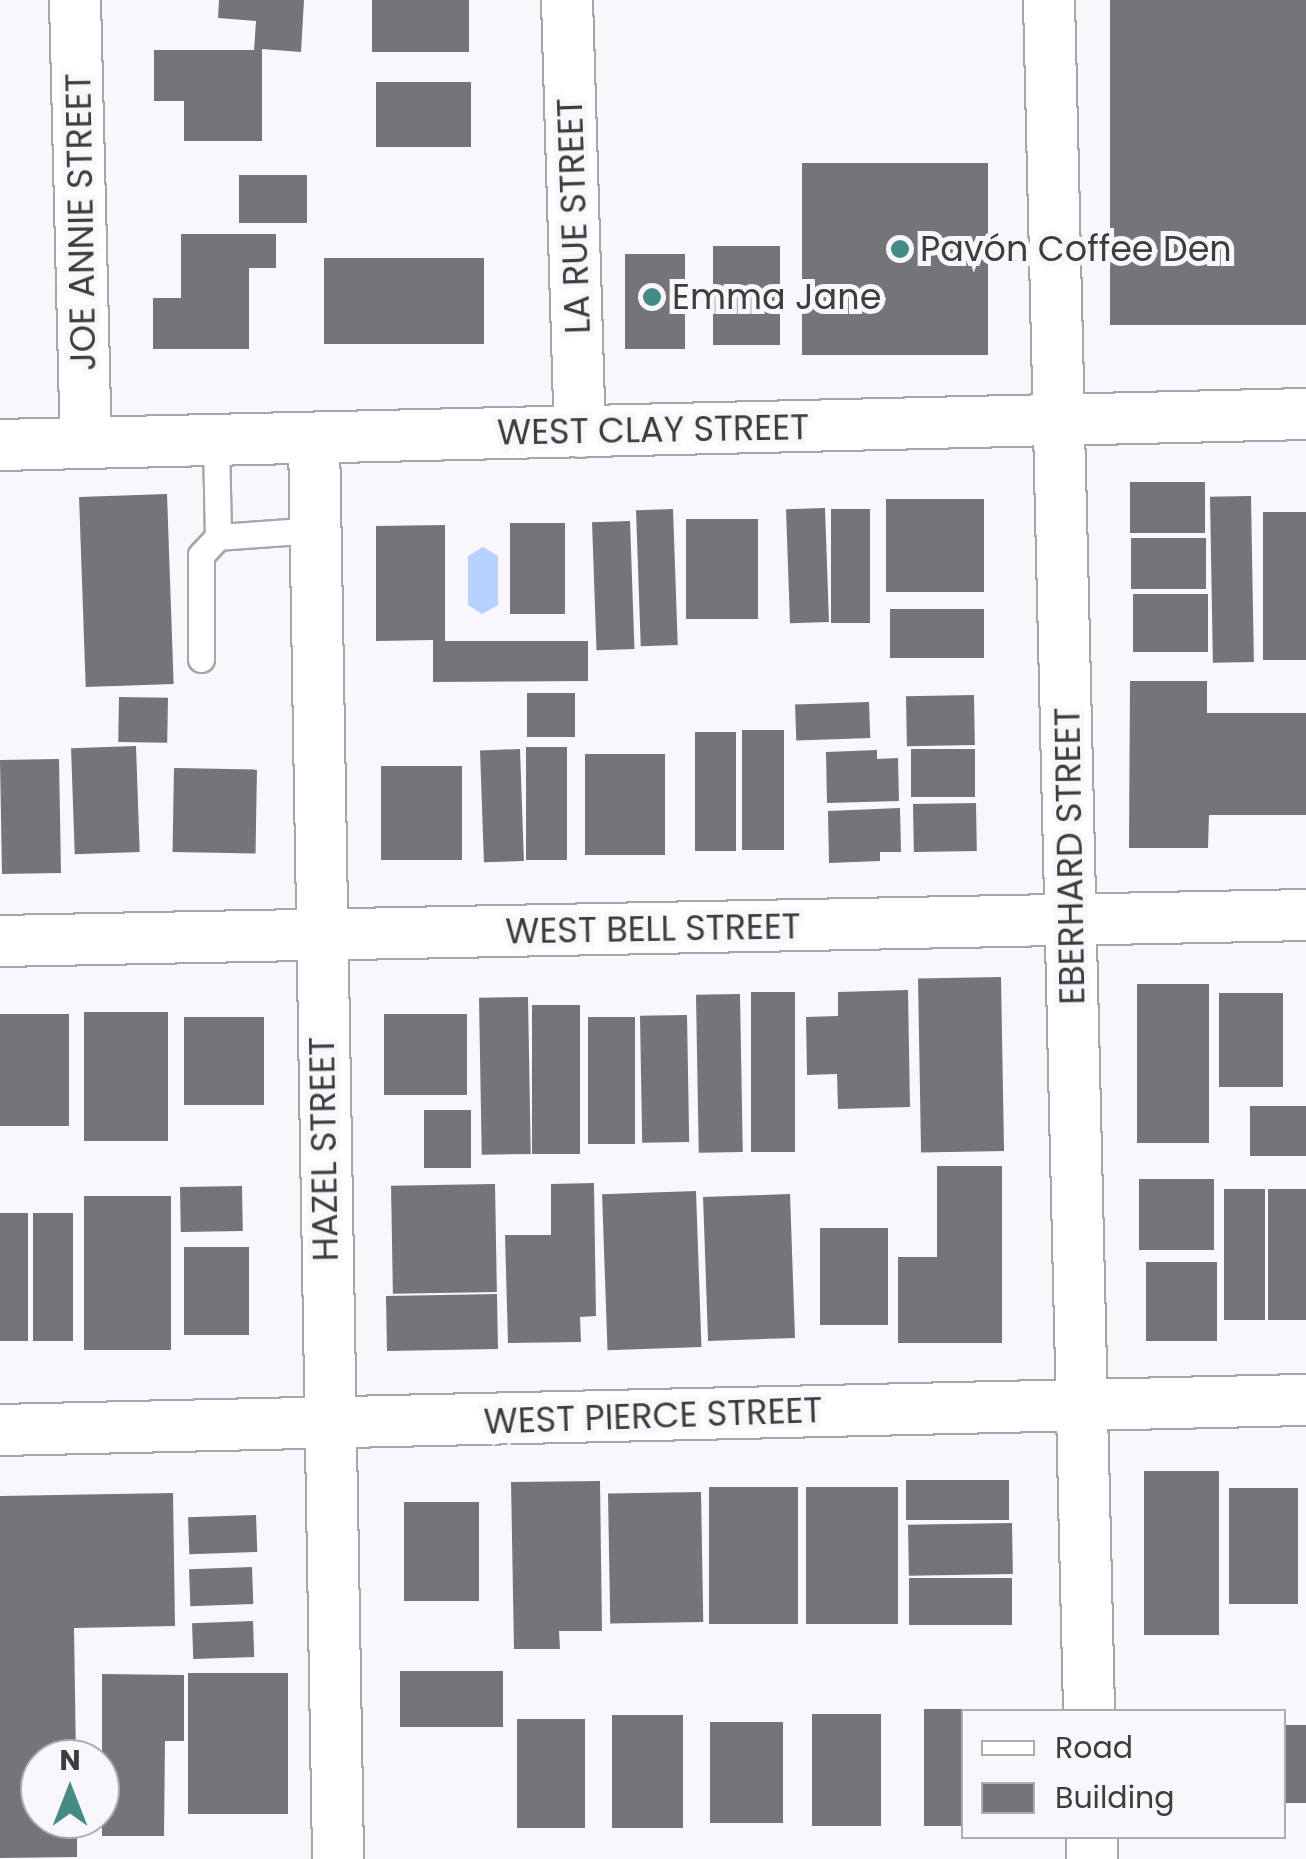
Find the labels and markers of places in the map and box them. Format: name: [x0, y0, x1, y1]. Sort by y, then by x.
place label: Pavón Coffee Den: [920, 228, 1232, 270]
marker: Pavón Coffee Den: [889, 238, 911, 260]
place label: Emma Jane: [672, 276, 881, 318]
marker: Emma Jane: [641, 286, 663, 308]

